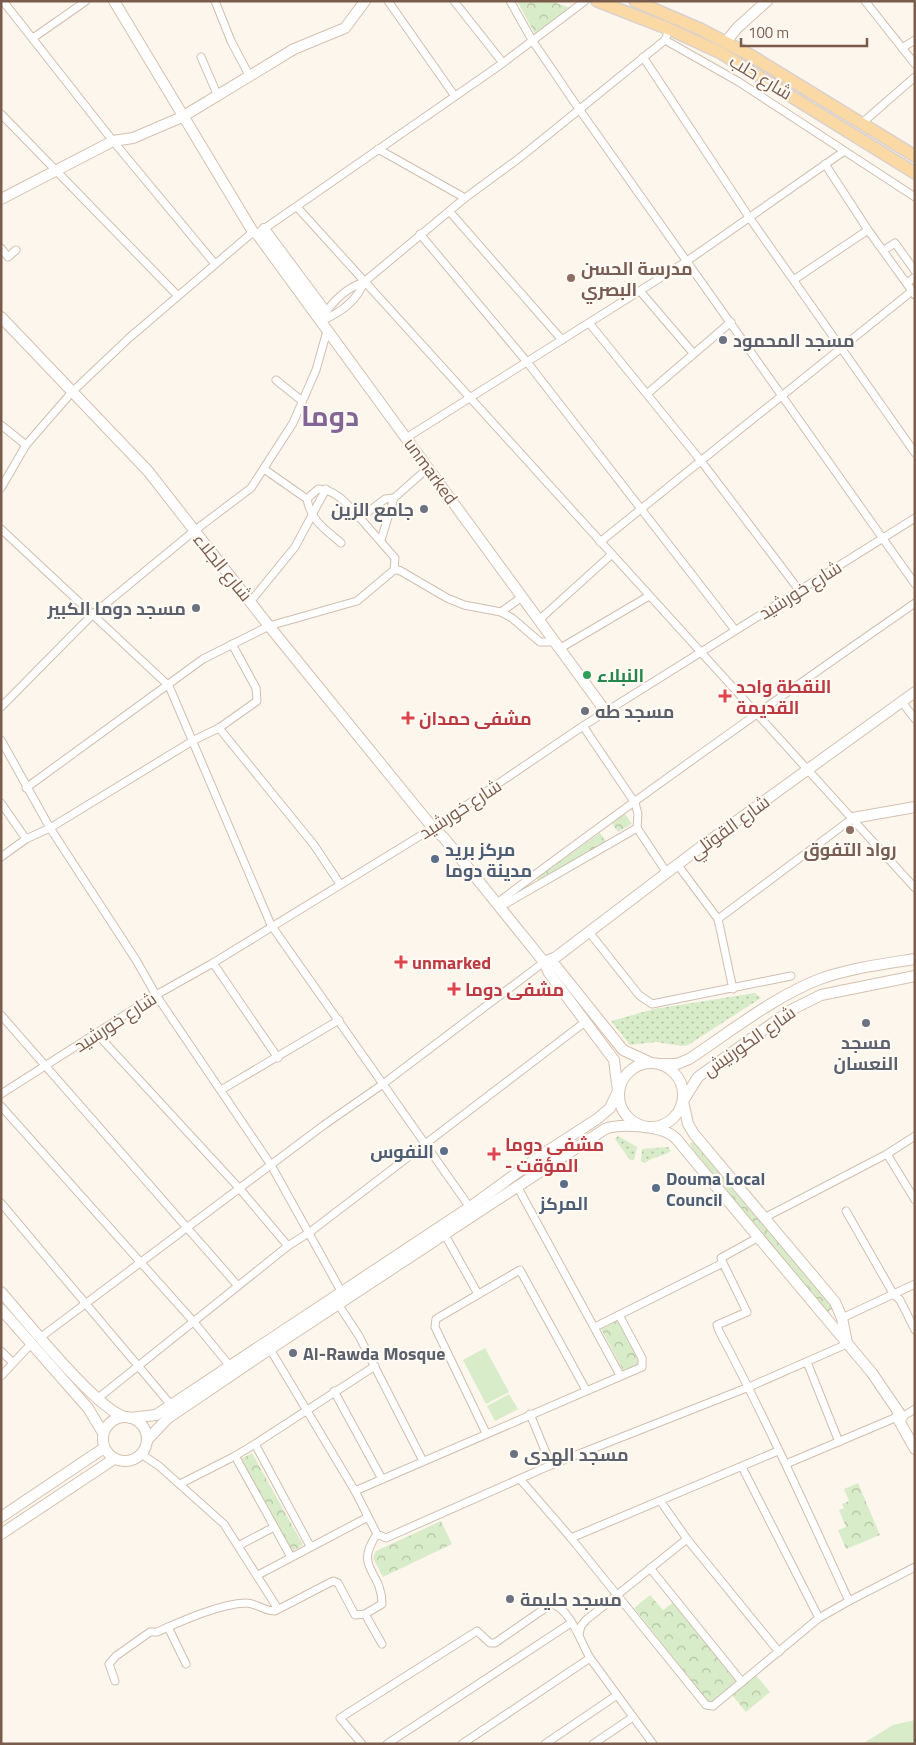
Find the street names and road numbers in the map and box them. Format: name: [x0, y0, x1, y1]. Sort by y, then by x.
street label: شارع حلب: [724, 48, 798, 106]
street label: unmarked: [398, 432, 464, 510]
street label: شارع الجلاء: [187, 527, 259, 607]
street label: شارع خورشيد: [753, 554, 847, 626]
street label: شارع خورشيد: [413, 772, 507, 846]
street label: شارع القوتلي: [683, 788, 776, 866]
street label: شارع خورشيد: [68, 985, 162, 1059]
street label: شارع الكورنيش: [697, 999, 801, 1083]

